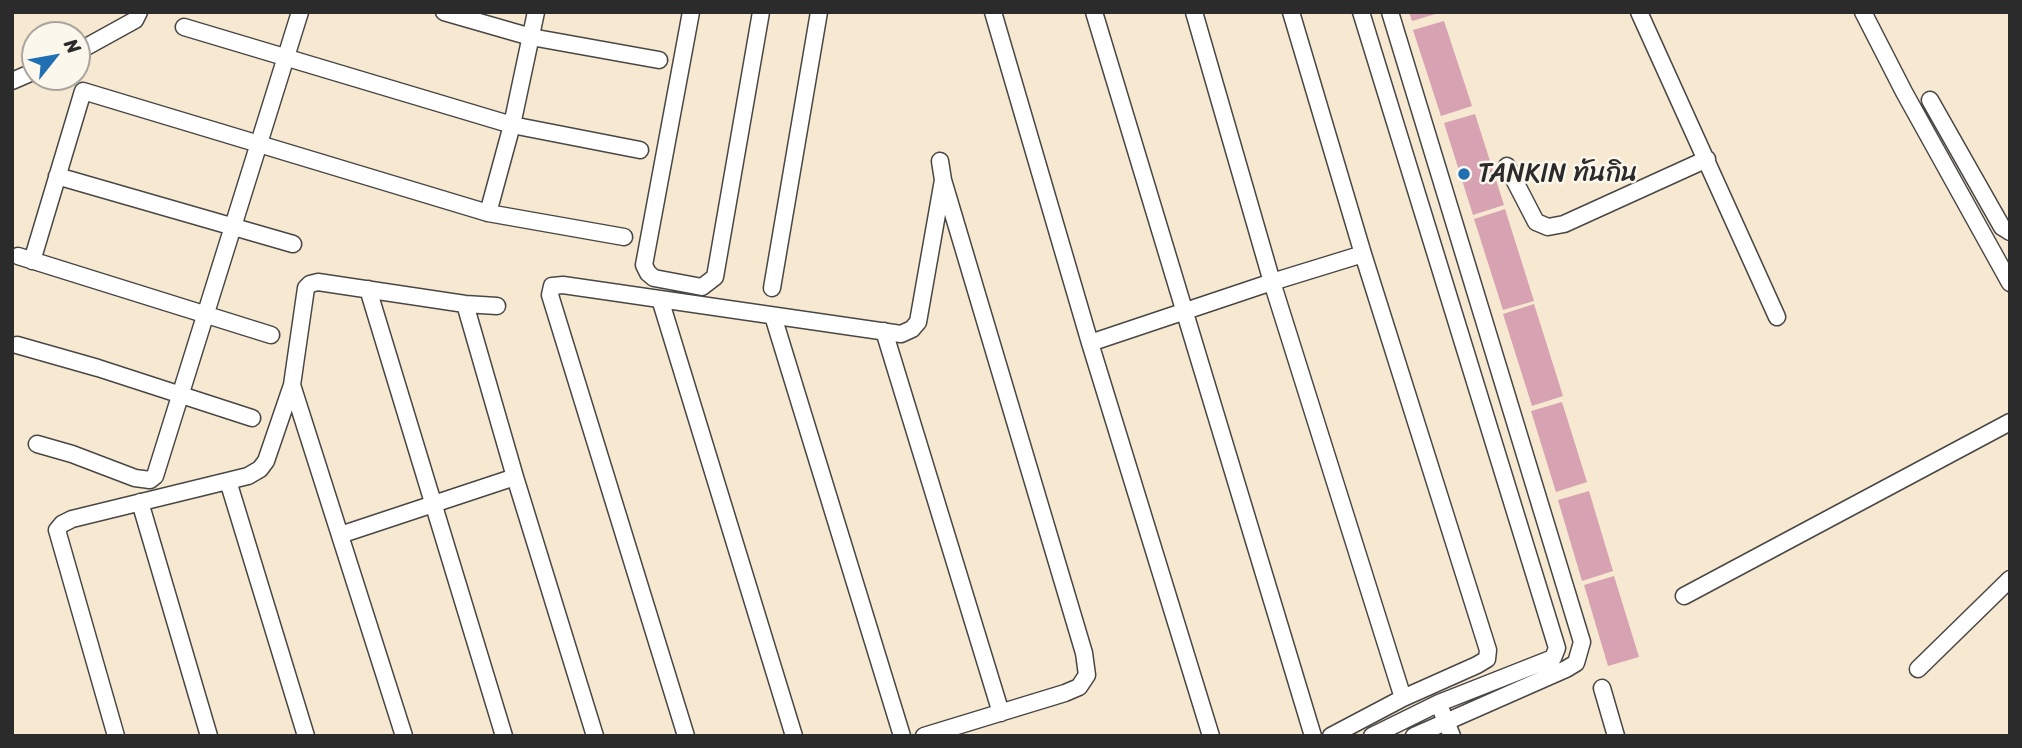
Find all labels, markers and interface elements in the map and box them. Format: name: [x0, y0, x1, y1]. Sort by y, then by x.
north arrow: [21, 21, 91, 91]
text: N: [55, 32, 90, 60]
place label: TANKIN ทันกิน: [1478, 158, 1637, 190]
marker: TANKIN ทันกิน: [1456, 166, 1472, 182]

